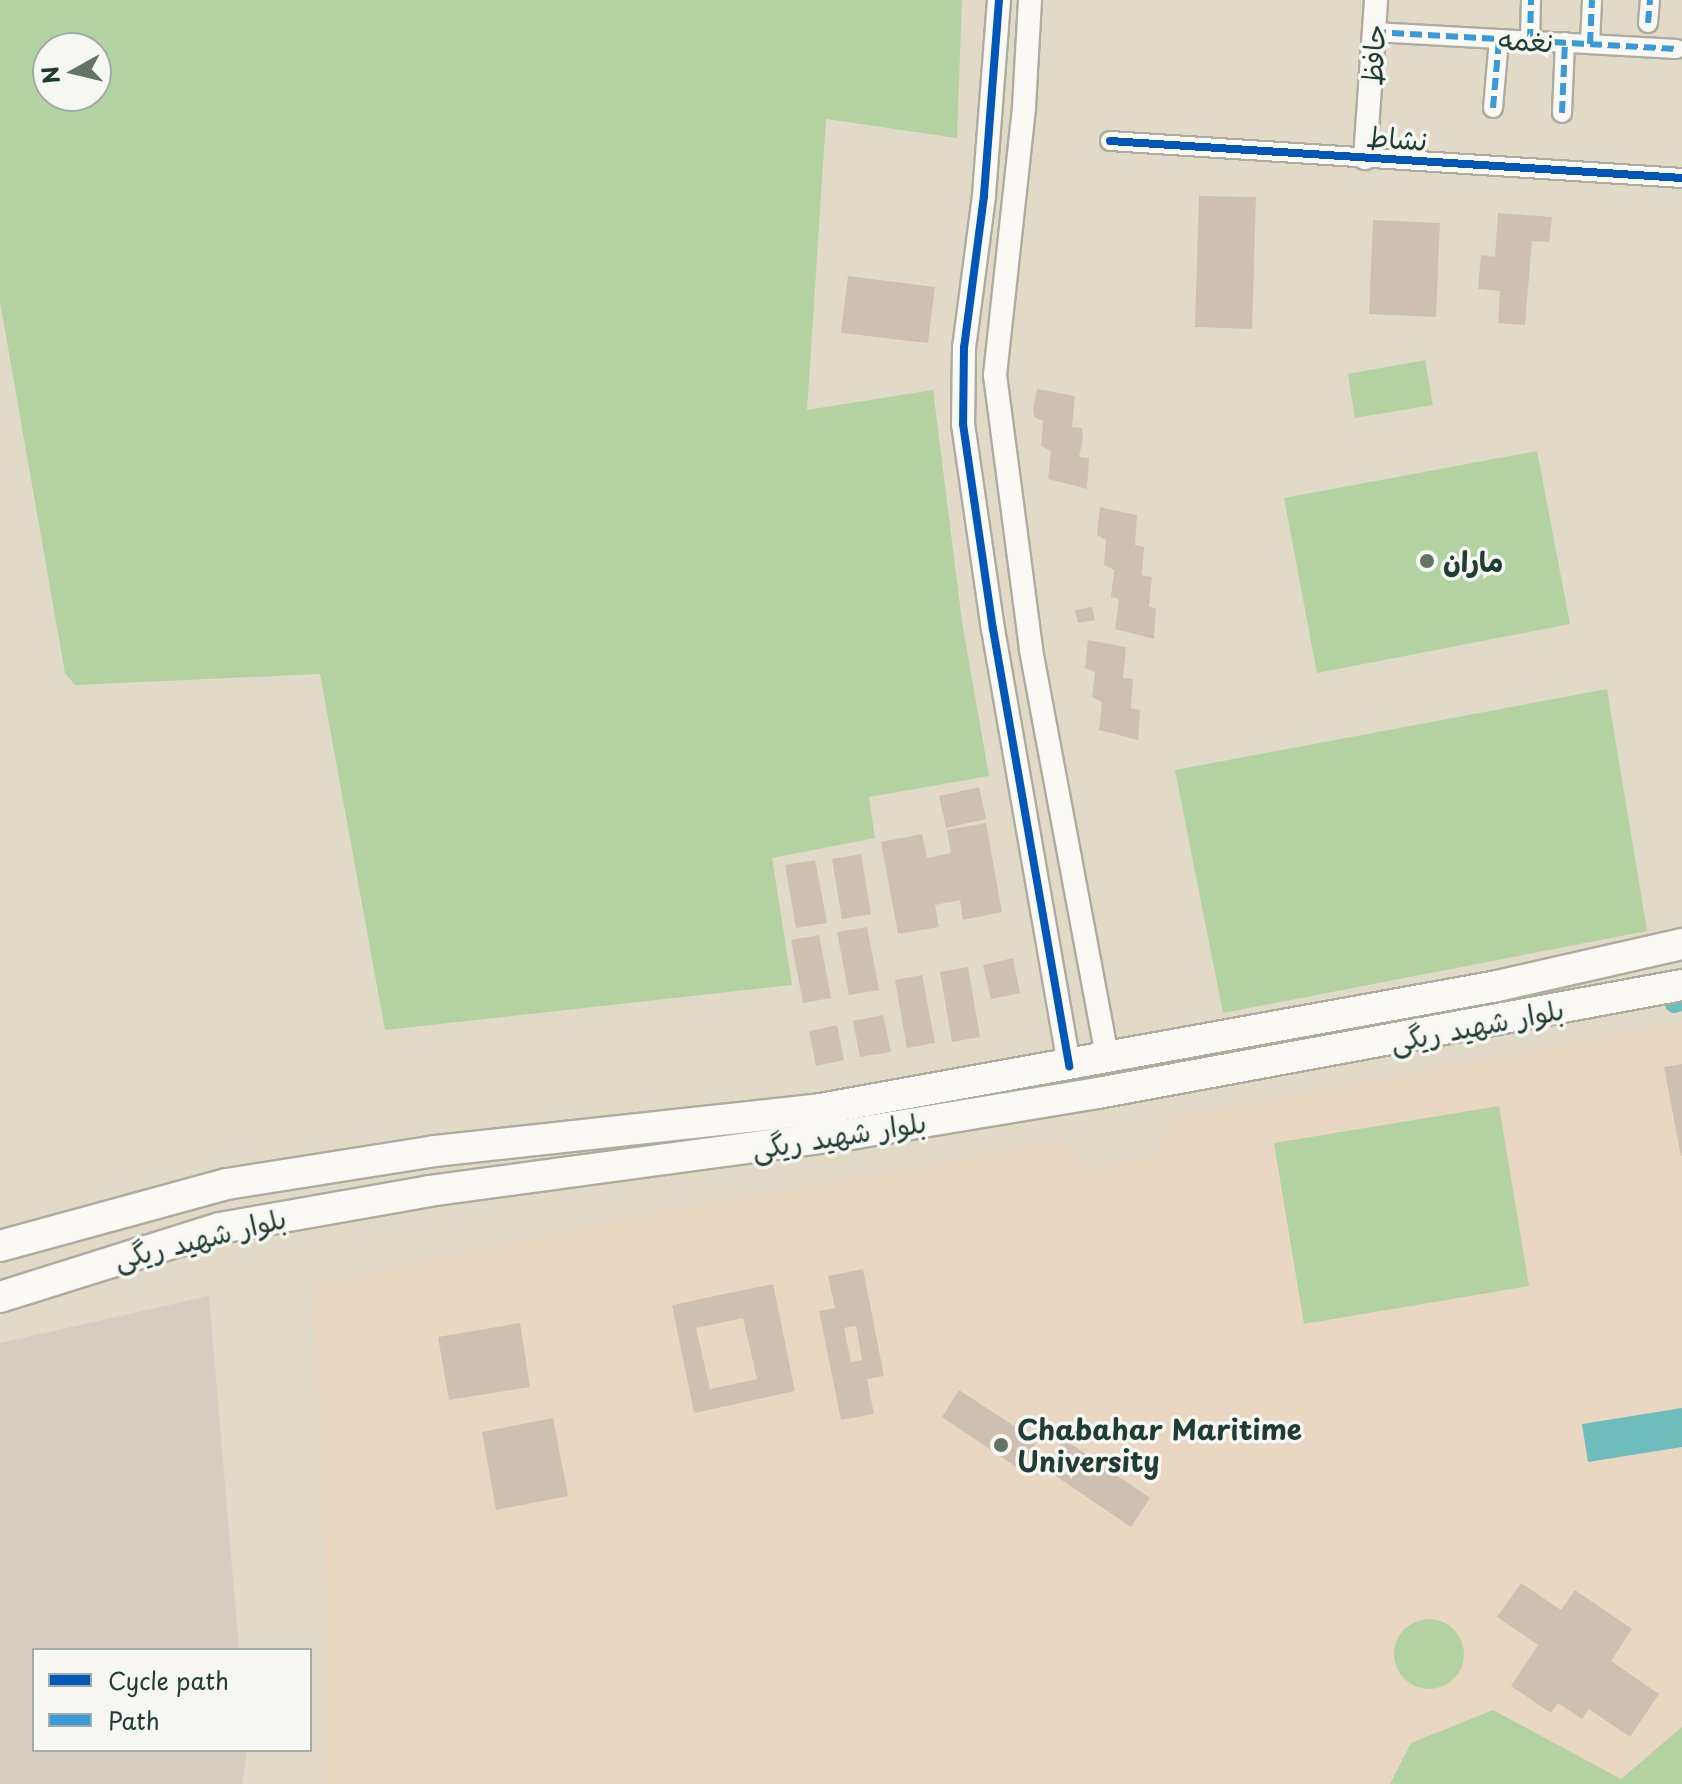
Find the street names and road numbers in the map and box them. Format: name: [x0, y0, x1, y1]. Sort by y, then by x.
street label: نغمه: [1498, 22, 1554, 58]
street label: حافظ: [1355, 23, 1391, 87]
street label: نشاط: [1365, 119, 1429, 157]
street label: بلوار شهید ریگی: [1387, 992, 1567, 1058]
street label: بلوار شهید ریگی: [749, 1105, 929, 1165]
street label: بلوار شهید ریگی: [111, 1200, 289, 1276]

